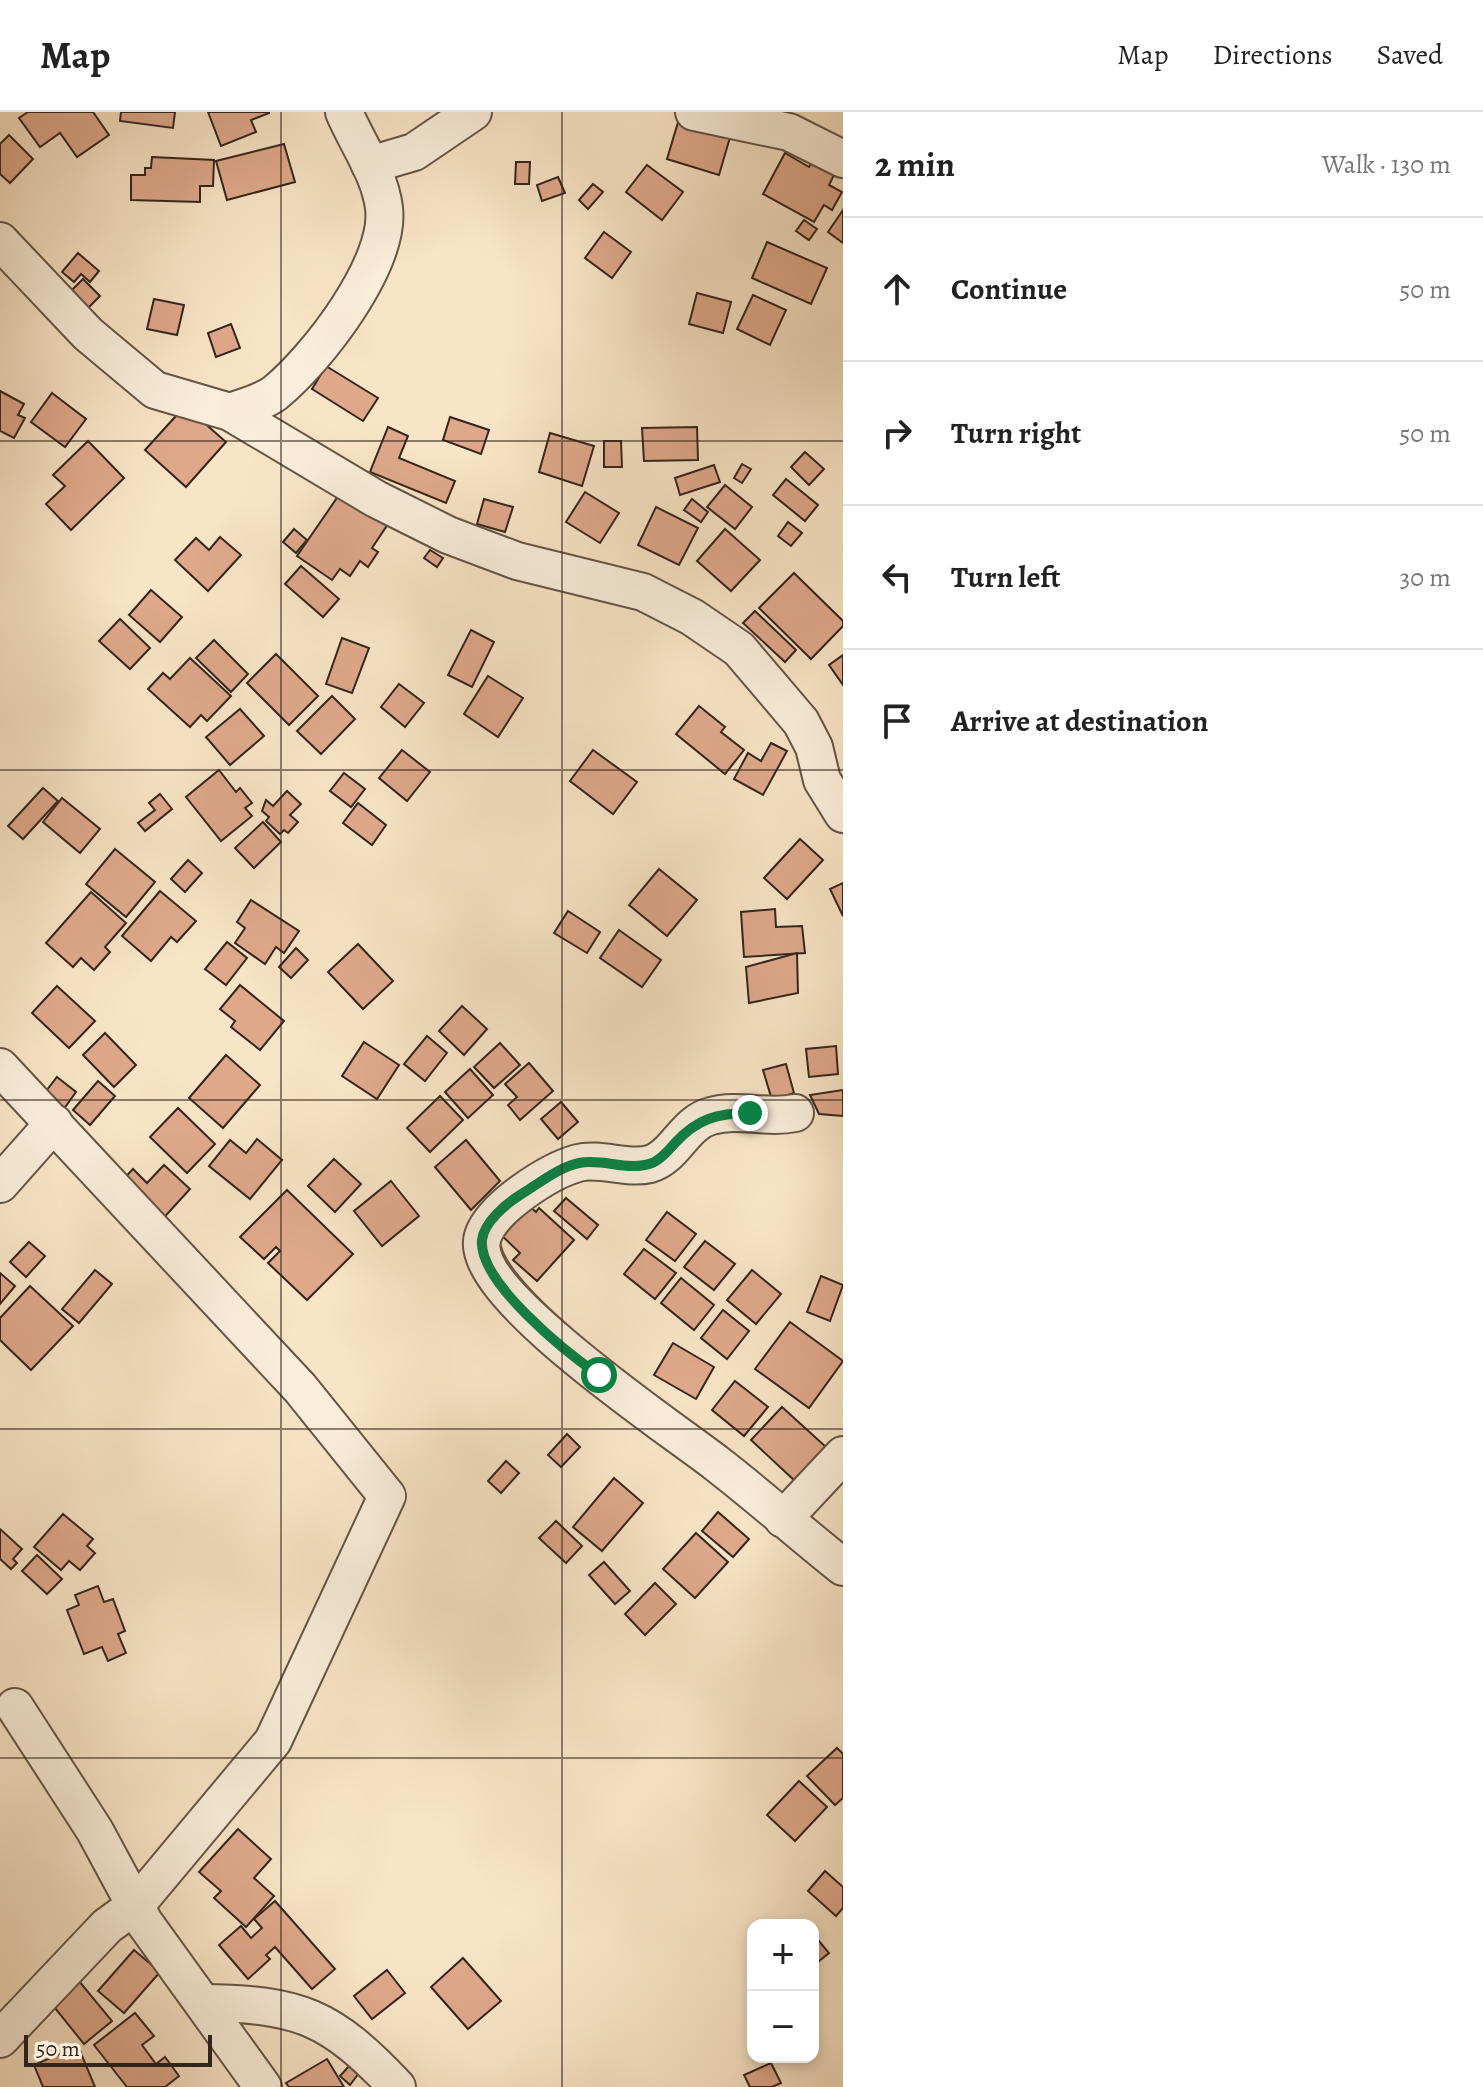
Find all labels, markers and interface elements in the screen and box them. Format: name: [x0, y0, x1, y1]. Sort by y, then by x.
text: Map: [40, 29, 110, 81]
text: Map: [1117, 36, 1168, 74]
text: Directions: [1212, 36, 1333, 74]
text: Saved: [1377, 36, 1443, 74]
text: 2 min: [875, 141, 955, 188]
text: Walk · 130 m: [1322, 147, 1451, 182]
icon: ahead: [875, 267, 919, 311]
text: Continue: [951, 269, 1067, 309]
text: 50 m: [1399, 272, 1451, 307]
icon: right: [875, 411, 919, 455]
text: Turn right: [951, 413, 1081, 453]
text: 50 m: [1399, 416, 1451, 451]
icon: left: [875, 555, 919, 599]
text: Turn left: [951, 557, 1060, 597]
text: 30 m: [1400, 560, 1451, 595]
icon: arrive: [875, 699, 919, 743]
text: Arrive at destination: [951, 701, 1208, 741]
route end: [732, 1095, 768, 1131]
route start: [581, 1357, 617, 1393]
map controls: [747, 1919, 819, 2063]
button: +: [747, 1919, 819, 1991]
button: −: [747, 1991, 819, 2063]
scale bar: [24, 2031, 212, 2067]
text: 50 m: [36, 2034, 80, 2064]

